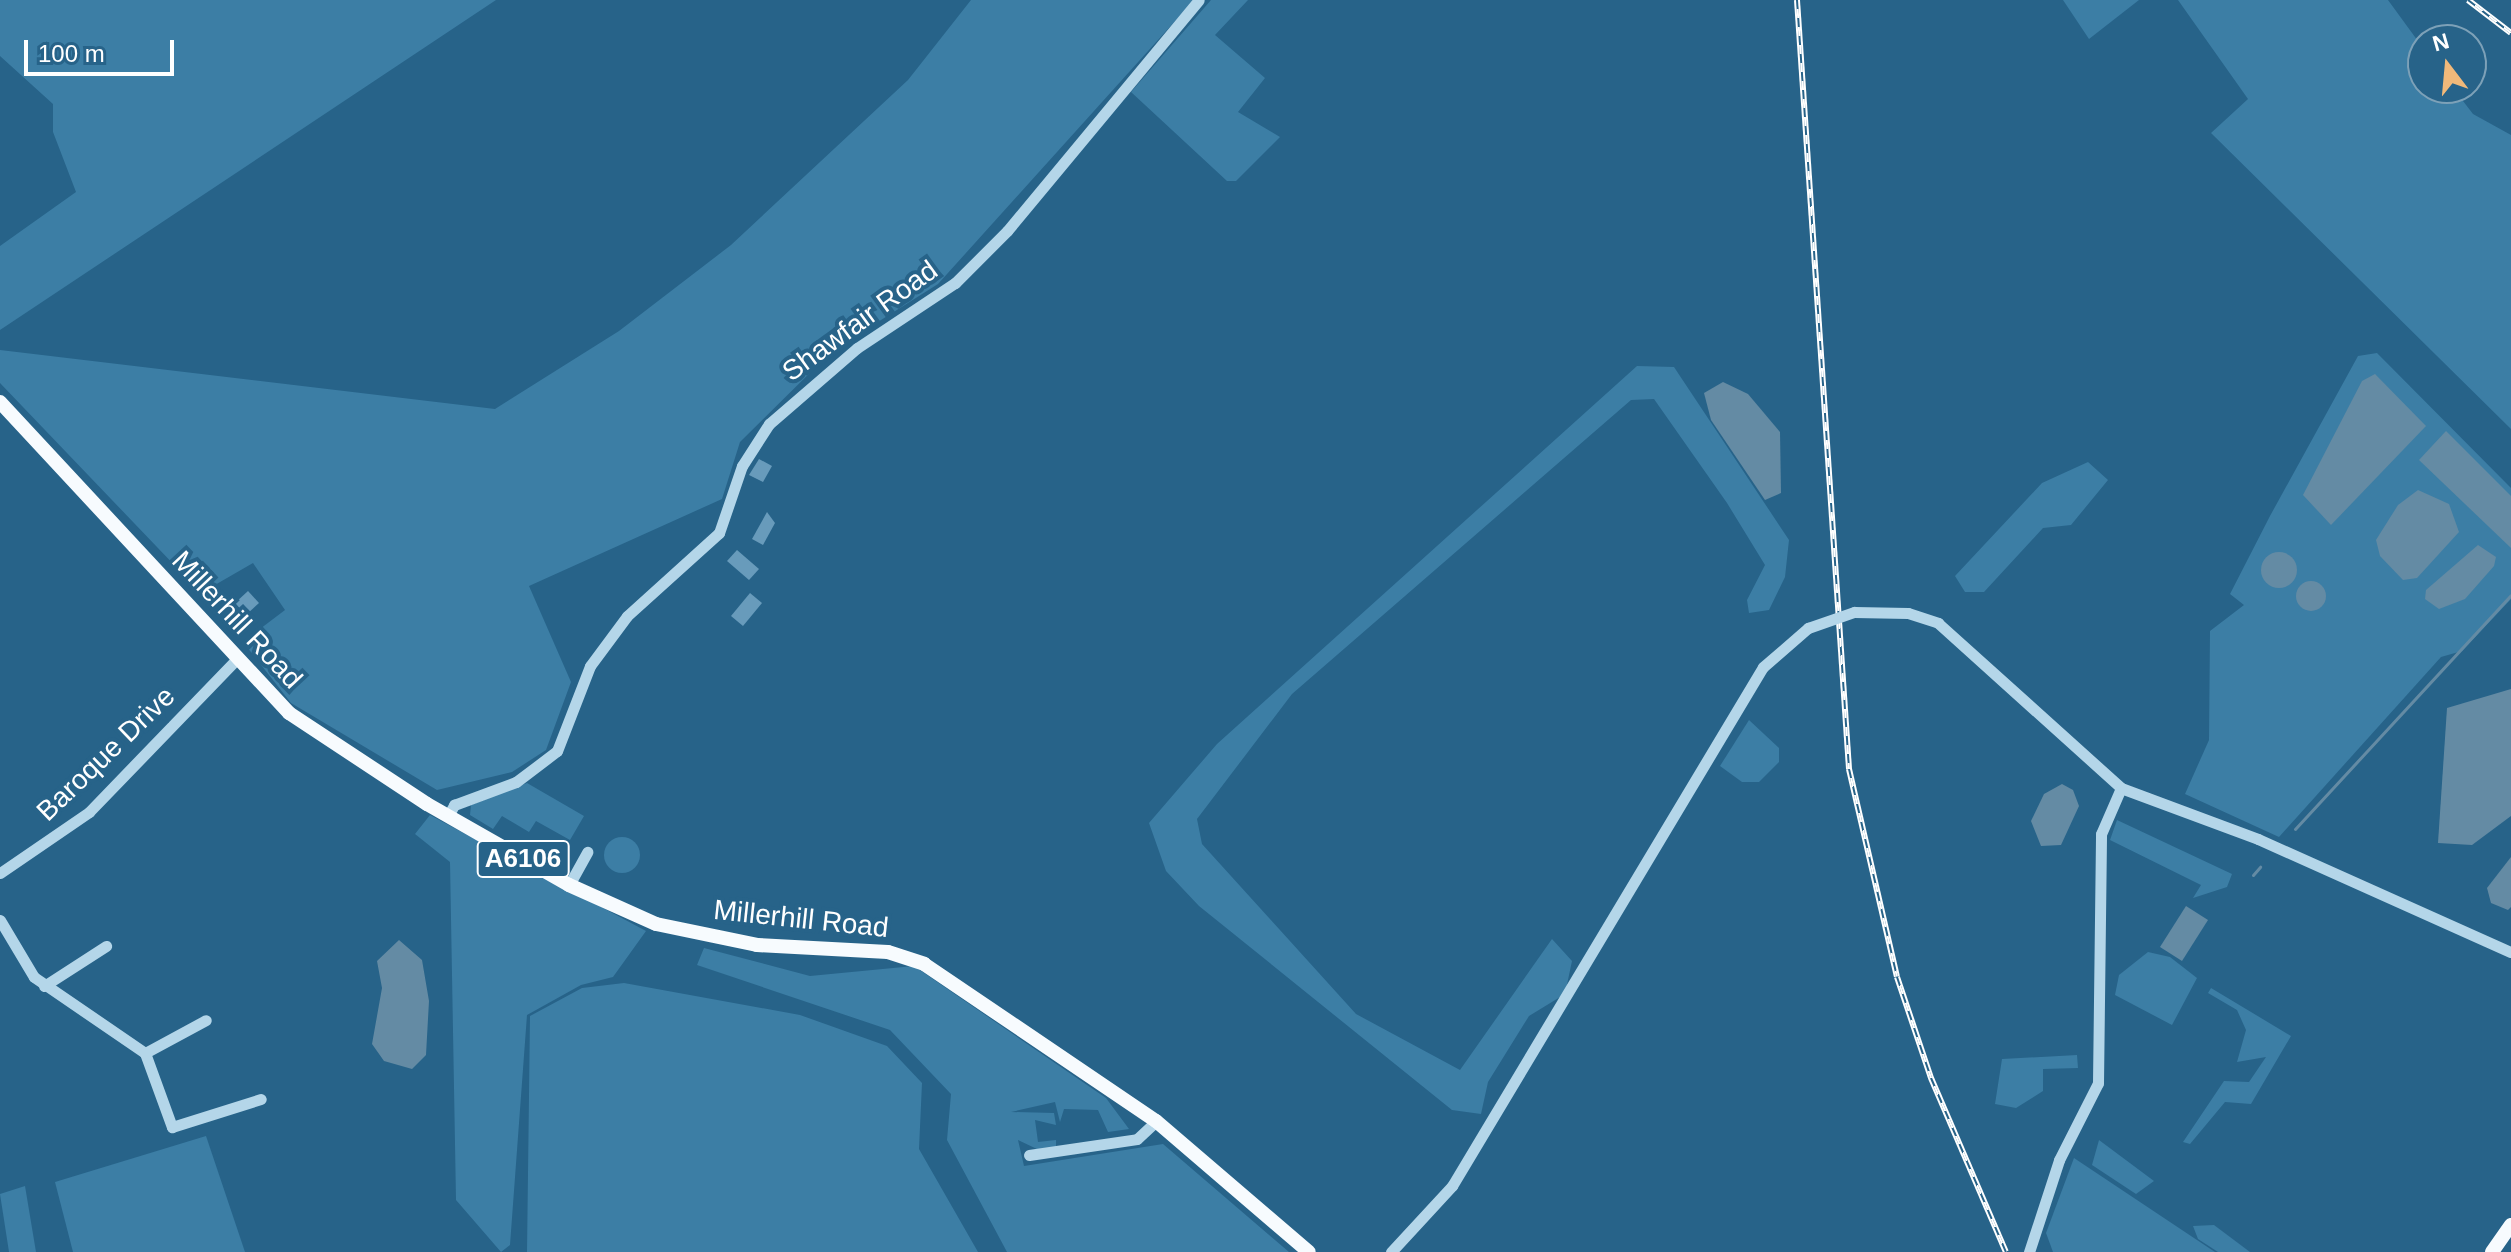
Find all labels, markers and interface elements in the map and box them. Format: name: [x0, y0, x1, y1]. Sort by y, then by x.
scale bar: [28, 24, 178, 74]
north arrow: [2407, 24, 2487, 104]
text: N: [2430, 28, 2452, 57]
text: 100 m: [38, 40, 105, 67]
street label: Shawfair Road: [776, 253, 944, 389]
street label: Millerhill Road: [165, 544, 309, 696]
street label: Baroque Drive: [30, 680, 182, 828]
road number: A6106: [475, 837, 571, 881]
street label: Millerhill Road: [712, 893, 890, 945]

